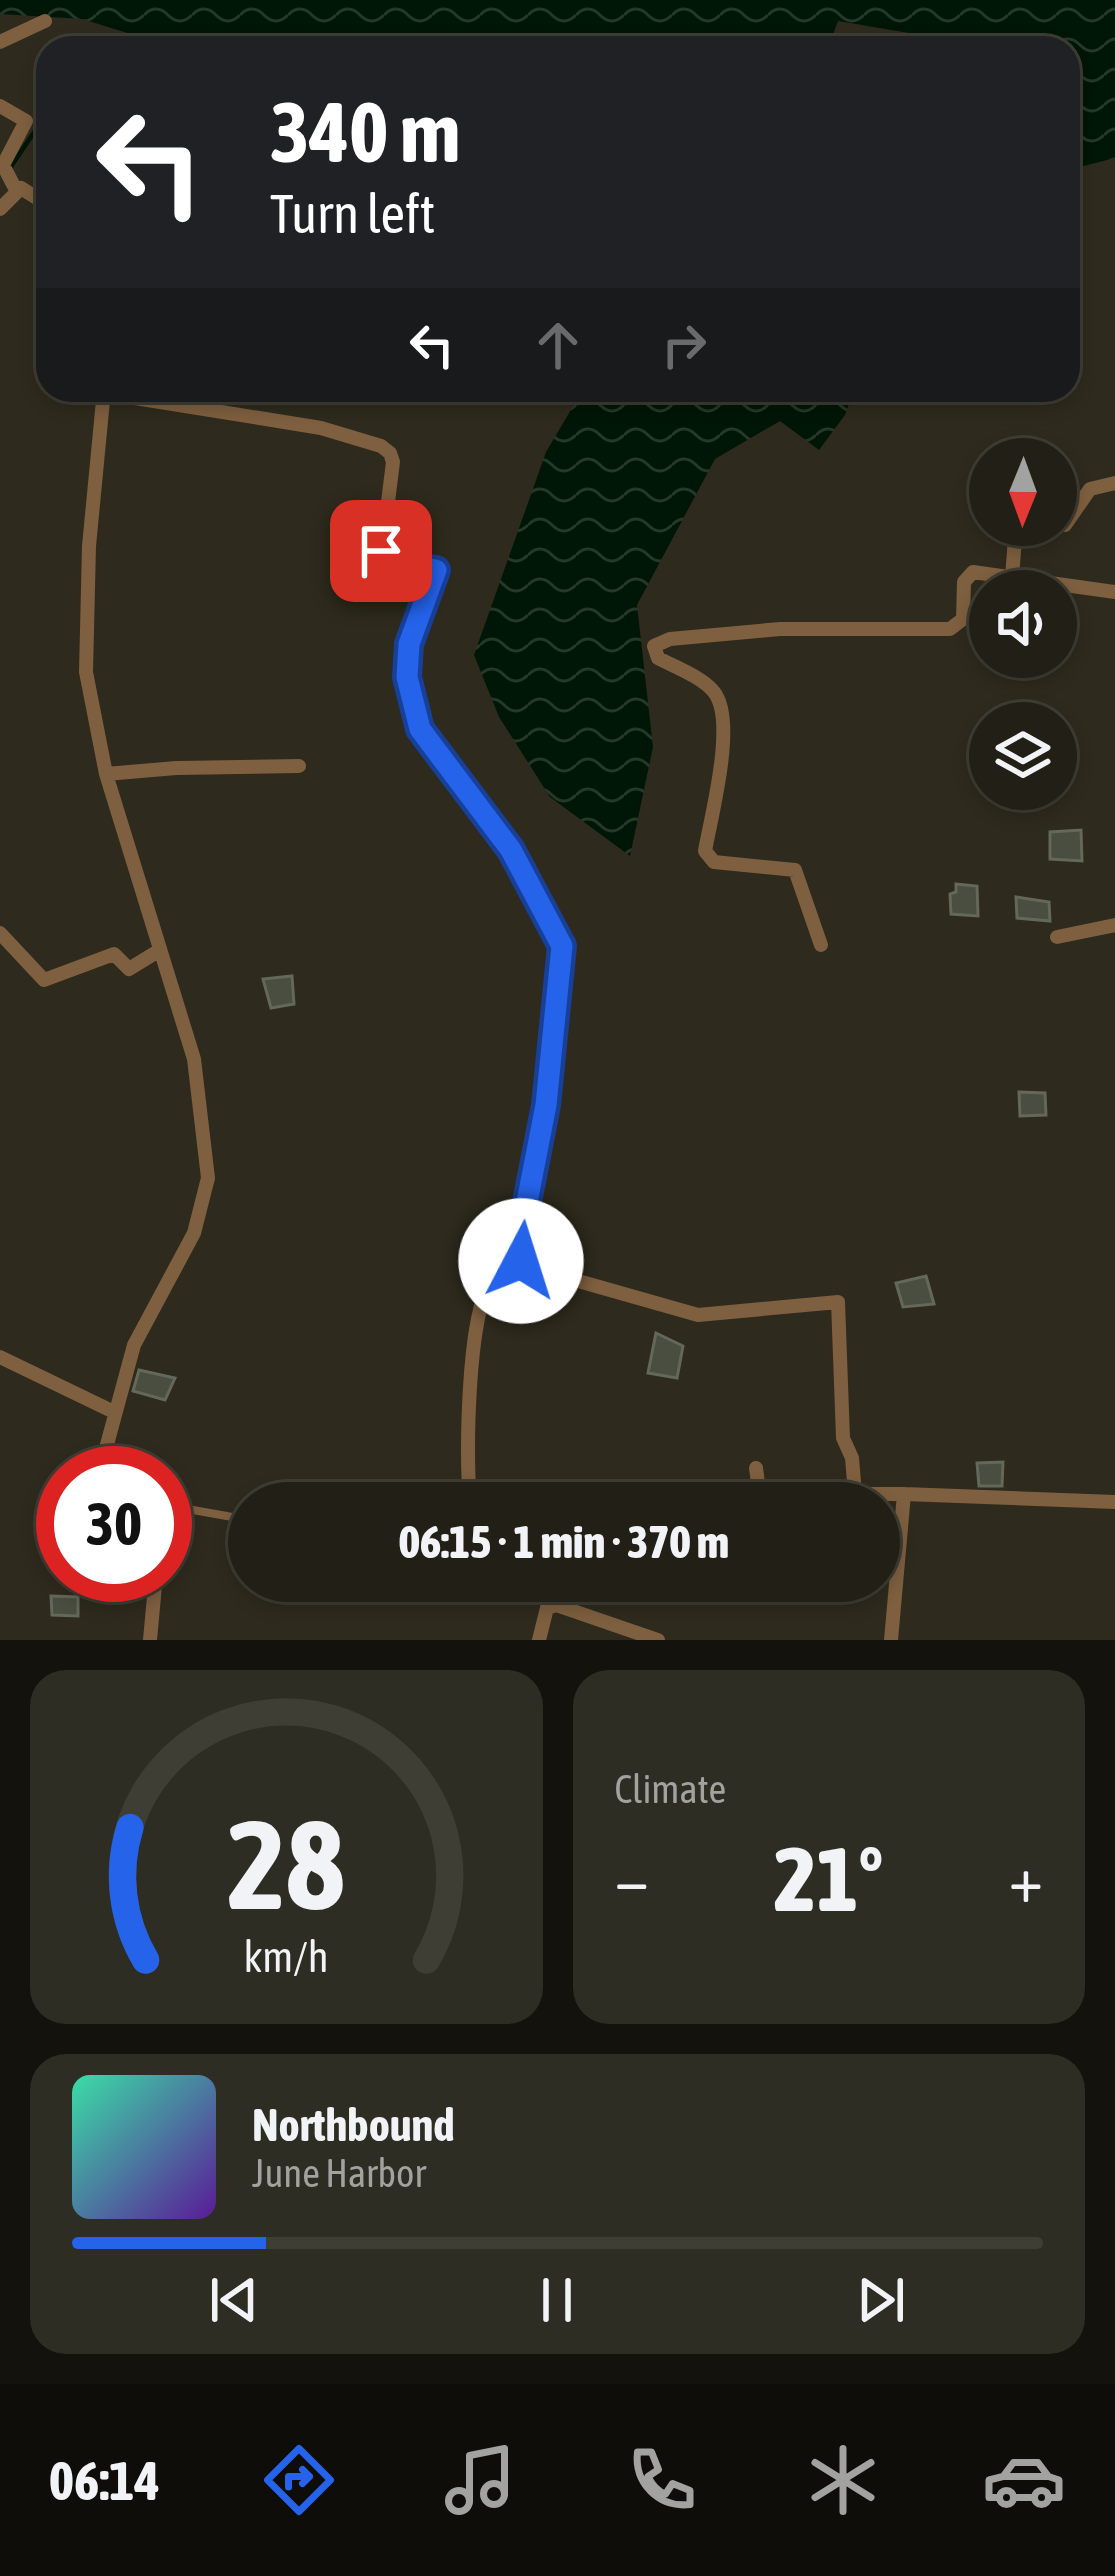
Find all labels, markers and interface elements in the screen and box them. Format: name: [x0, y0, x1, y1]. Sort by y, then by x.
icon: left: [72, 84, 228, 240]
text: 340 m: [270, 84, 460, 180]
text: Turn left: [270, 183, 435, 244]
icon: left: [399, 312, 465, 378]
icon: ahead: [525, 312, 591, 378]
icon: right: [651, 312, 717, 378]
north arrow: [969, 438, 1077, 546]
map controls: [969, 438, 1077, 810]
pin: [330, 500, 432, 602]
icon: arrive: [348, 518, 414, 584]
button: sound: [969, 570, 1077, 678]
button: layers: [969, 702, 1077, 810]
position arrow: [458, 1198, 584, 1324]
speed limit sign: 30: [36, 1446, 192, 1602]
text: 06:15 · 1 min · 370 m: [399, 1516, 729, 1568]
text: Climate: [615, 1767, 726, 1811]
text: 28: [228, 1792, 345, 1935]
text: 21°: [774, 1827, 883, 1930]
text: −: [615, 1840, 649, 1916]
text: +: [1009, 1840, 1043, 1916]
text: km/h: [244, 1932, 329, 1981]
text: Northbound: [252, 2099, 455, 2151]
text: June Harbor: [252, 2151, 426, 2195]
icon: previous: [201, 2267, 267, 2333]
icon: pause: [524, 2267, 590, 2333]
icon: next: [848, 2267, 914, 2333]
icon: directions: [257, 2438, 341, 2522]
icon: music: [438, 2438, 522, 2522]
icon: phone: [620, 2438, 704, 2522]
icon: climate: [801, 2438, 885, 2522]
icon: car: [982, 2438, 1066, 2522]
text: 06:14: [49, 2450, 160, 2511]

